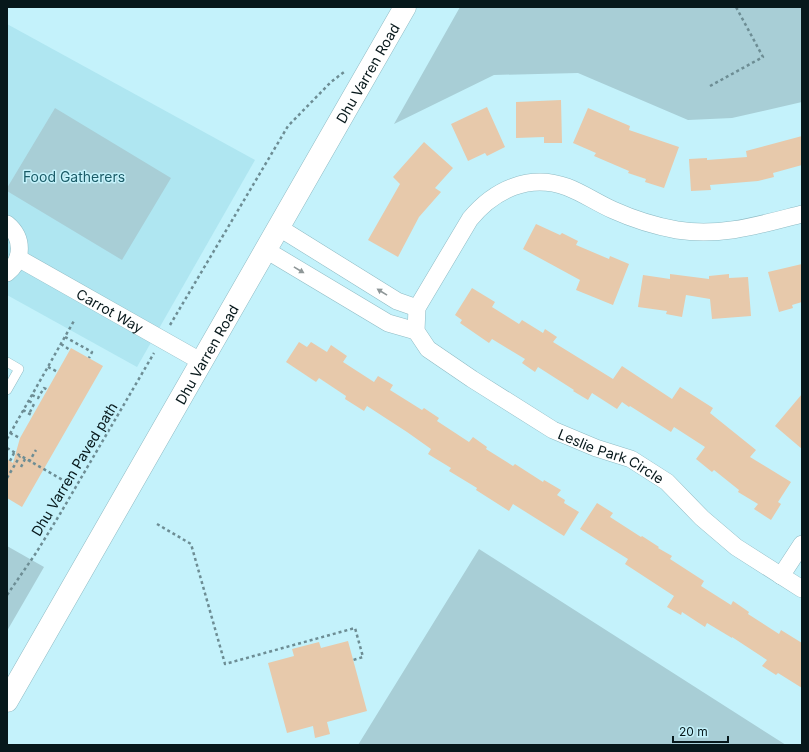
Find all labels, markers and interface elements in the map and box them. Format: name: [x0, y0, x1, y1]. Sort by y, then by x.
street label: Dhu Varren Road: [332, 20, 402, 126]
park label: Food Gatherers: [23, 168, 125, 185]
one-way arrow: [293, 266, 305, 273]
street label: Carrot Way: [74, 284, 147, 336]
one-way arrow: [376, 288, 388, 295]
street label: Dhu Varren Road: [171, 301, 241, 407]
street label: Dhu Varren Paved path: [27, 399, 121, 539]
street label: Leslie Park Circle: [556, 425, 667, 486]
scale bar: [673, 718, 728, 744]
text: 20 m: [679, 724, 708, 739]

